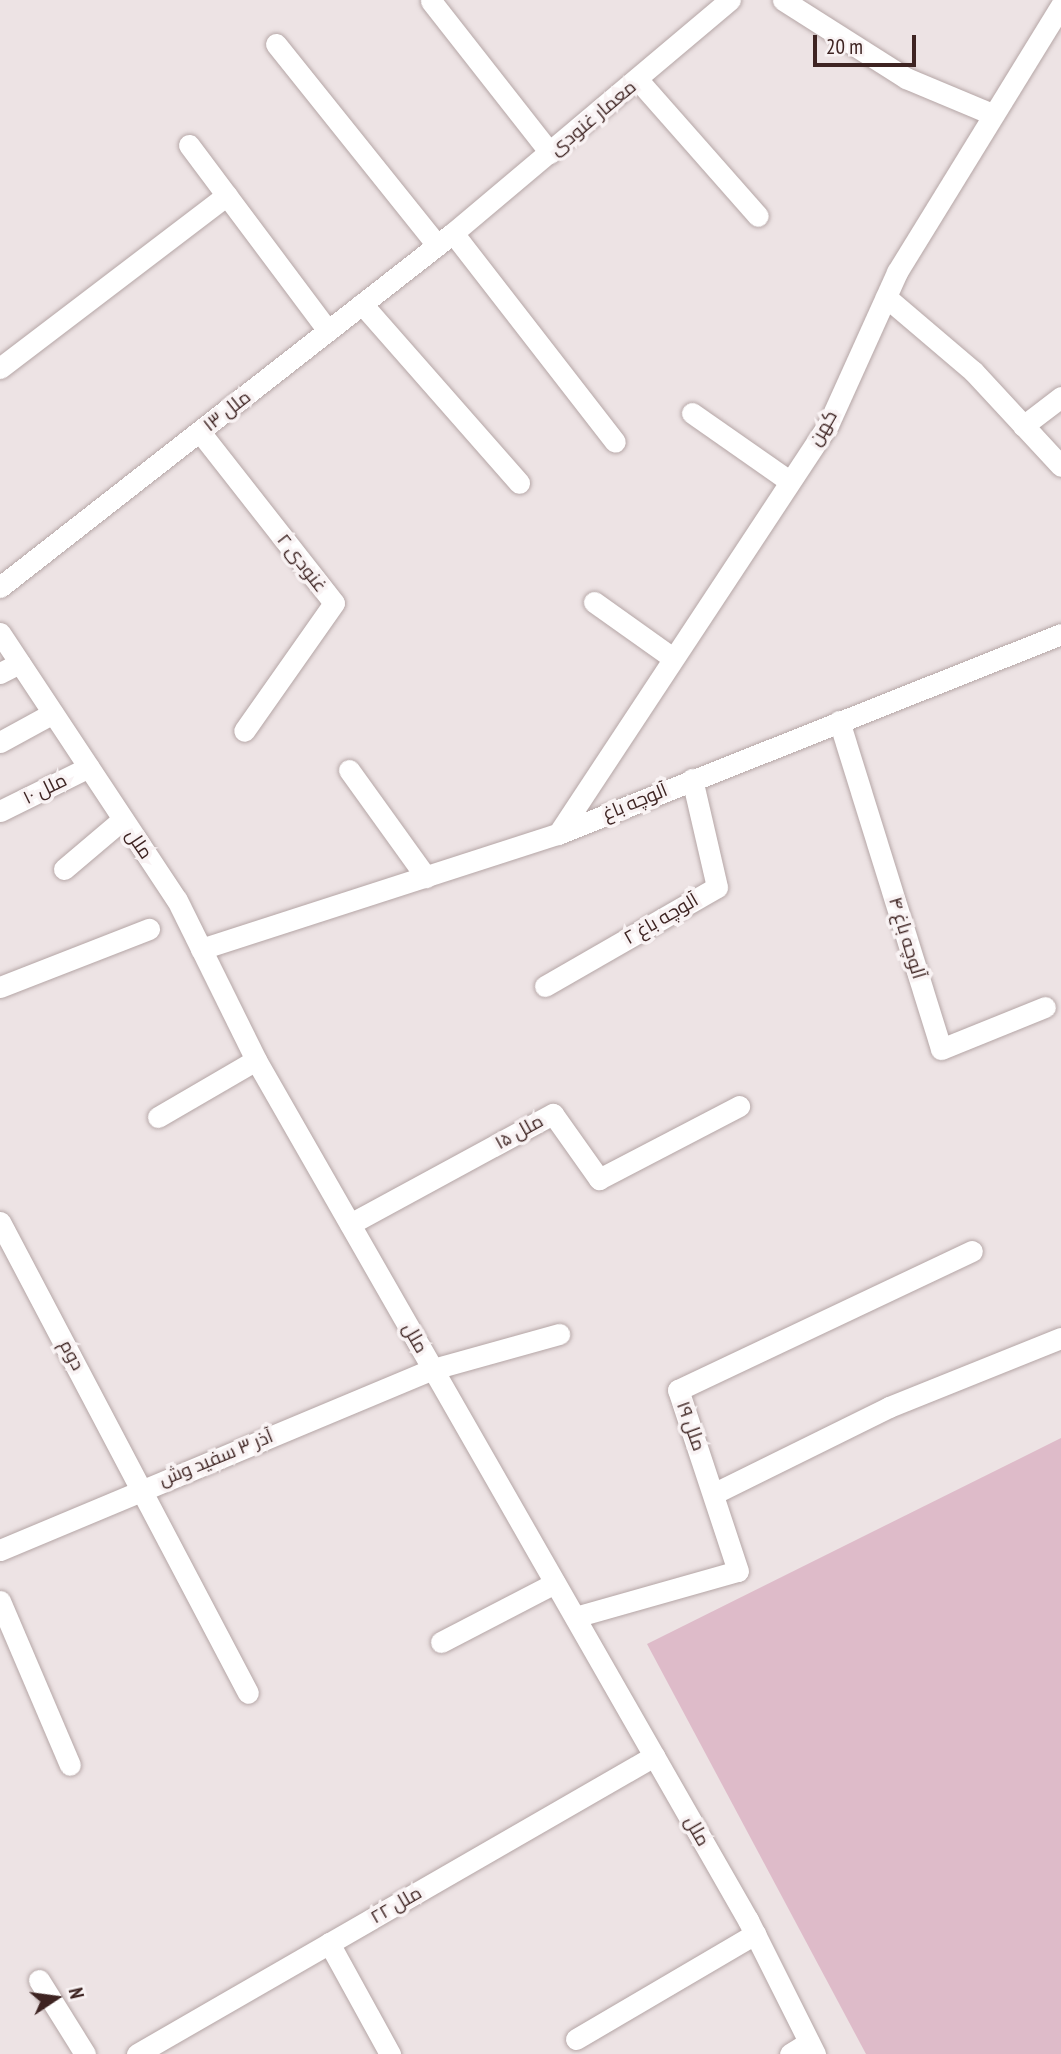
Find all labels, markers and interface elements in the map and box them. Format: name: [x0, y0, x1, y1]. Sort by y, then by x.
scale bar: [816, 21, 919, 65]
text: 20 m: [826, 33, 863, 60]
street label: معمار غنودی: [545, 75, 641, 161]
street label: ملل ۱۳: [199, 385, 255, 437]
street label: کهن: [804, 406, 842, 450]
street label: ۲ غنودی: [272, 529, 332, 597]
street label: ۱۰ ملل: [19, 769, 71, 809]
street label: آلوچه باغ: [599, 779, 671, 825]
street label: ملل: [121, 825, 157, 863]
street label: ۲ آلوچه باغ: [620, 889, 702, 949]
street label: ۴ آلوچه باغ: [884, 894, 930, 982]
street label: ملل ۱۵: [491, 1110, 547, 1154]
street label: ملل: [397, 1319, 433, 1357]
street label: دوم: [55, 1336, 89, 1374]
street label: ملل ۱۹: [672, 1398, 710, 1454]
street label: آذر ۳ سفید وش: [156, 1425, 276, 1491]
street label: ملل: [679, 1812, 715, 1850]
street label: ۲۲ ملل: [366, 1881, 426, 1929]
north arrow: [21, 1963, 91, 2033]
text: N: [64, 1986, 89, 2001]

